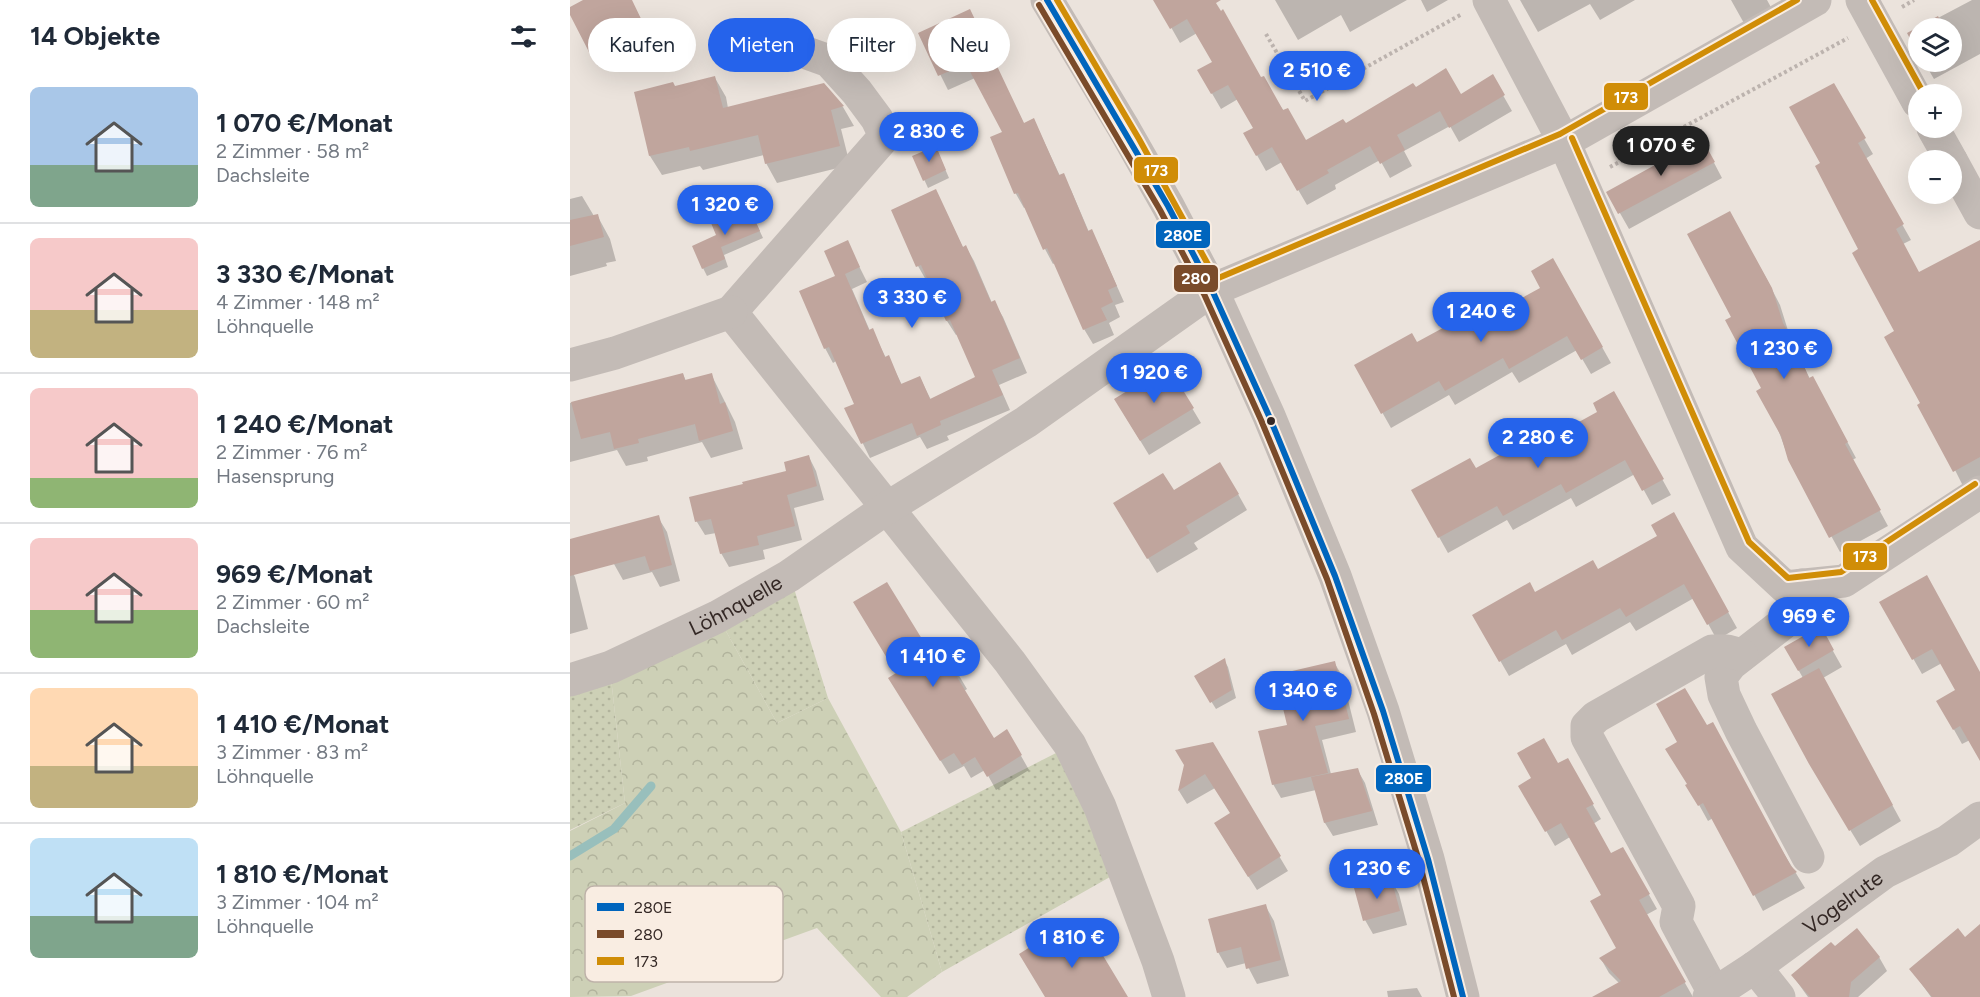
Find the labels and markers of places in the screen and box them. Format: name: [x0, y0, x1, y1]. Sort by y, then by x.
pin: 2 510 €: [1262, 51, 1372, 102]
pin: 2 830 €: [874, 112, 984, 163]
pin: 1 070 €: [1606, 126, 1716, 177]
pin: 1 320 €: [670, 185, 780, 236]
pin: 3 330 €: [857, 278, 967, 329]
pin: 1 240 €: [1426, 292, 1536, 343]
pin: 1 230 €: [1729, 329, 1839, 380]
pin: 1 920 €: [1099, 353, 1209, 404]
unlabelled marker: [1265, 415, 1277, 427]
pin: 2 280 €: [1483, 418, 1593, 469]
pin: 969 €: [1767, 597, 1851, 648]
pin: 1 410 €: [878, 637, 988, 688]
pin: 1 340 €: [1248, 671, 1358, 722]
pin: 1 230 €: [1322, 849, 1432, 900]
pin: 1 810 €: [1017, 918, 1127, 969]

